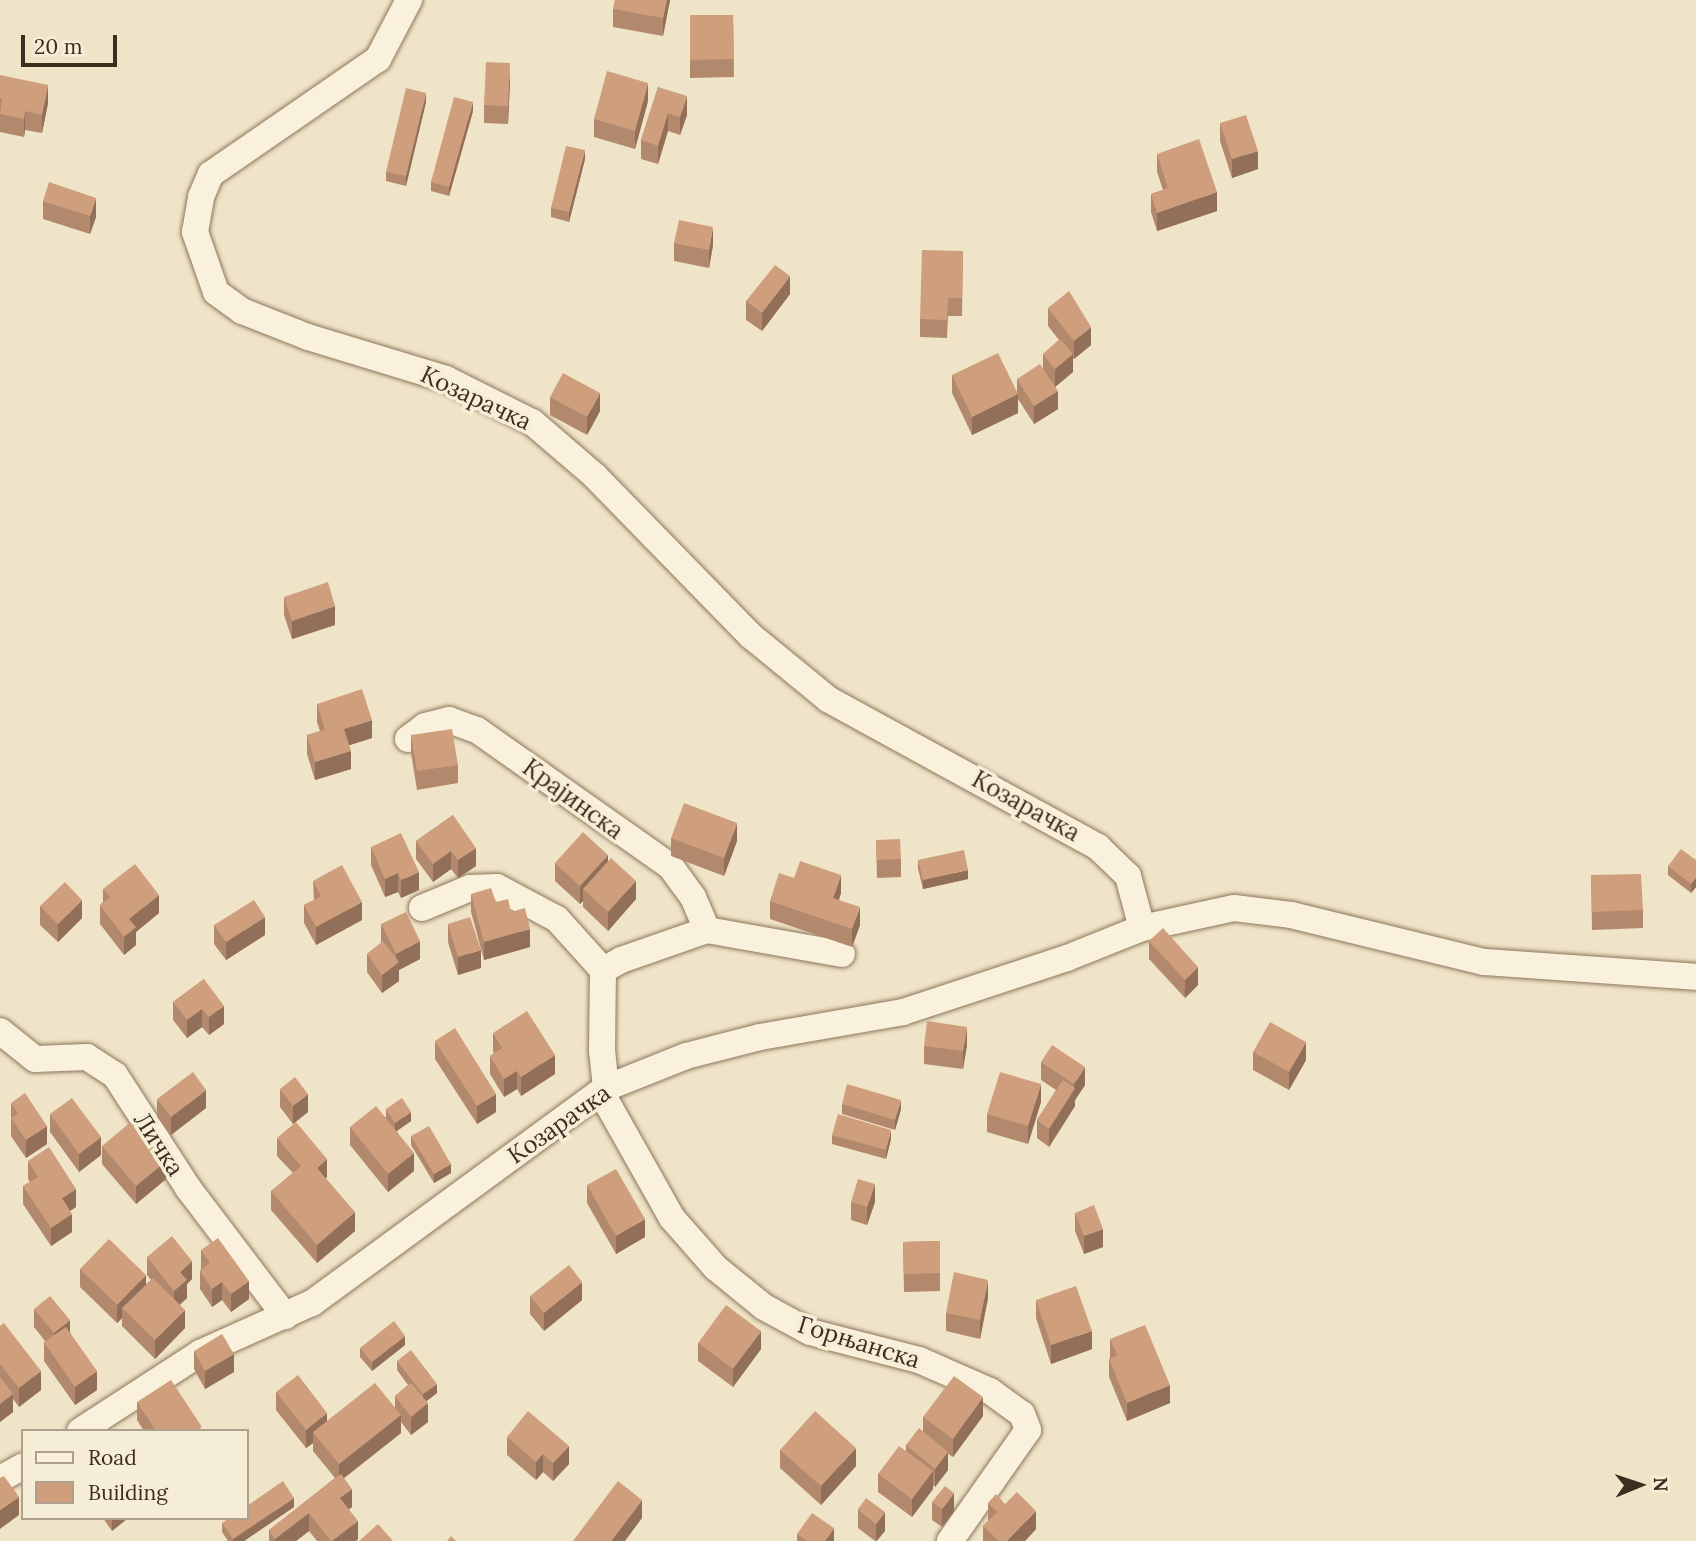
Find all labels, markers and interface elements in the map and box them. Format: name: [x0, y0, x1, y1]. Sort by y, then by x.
scale bar: [24, 21, 121, 65]
text: 20 m: [34, 33, 83, 60]
street label: Козарачка: [416, 360, 536, 436]
street label: Крајинска: [517, 753, 629, 845]
street label: Козарачка: [967, 765, 1085, 847]
street label: Козарачка: [502, 1078, 616, 1170]
street label: Личка: [128, 1107, 190, 1181]
street label: Горњанска: [794, 1310, 924, 1374]
legend: [21, 1429, 248, 1520]
text: Road: [88, 1444, 137, 1471]
north arrow: [1605, 1450, 1675, 1520]
text: N: [1649, 1477, 1673, 1492]
text: Building: [88, 1479, 168, 1506]

